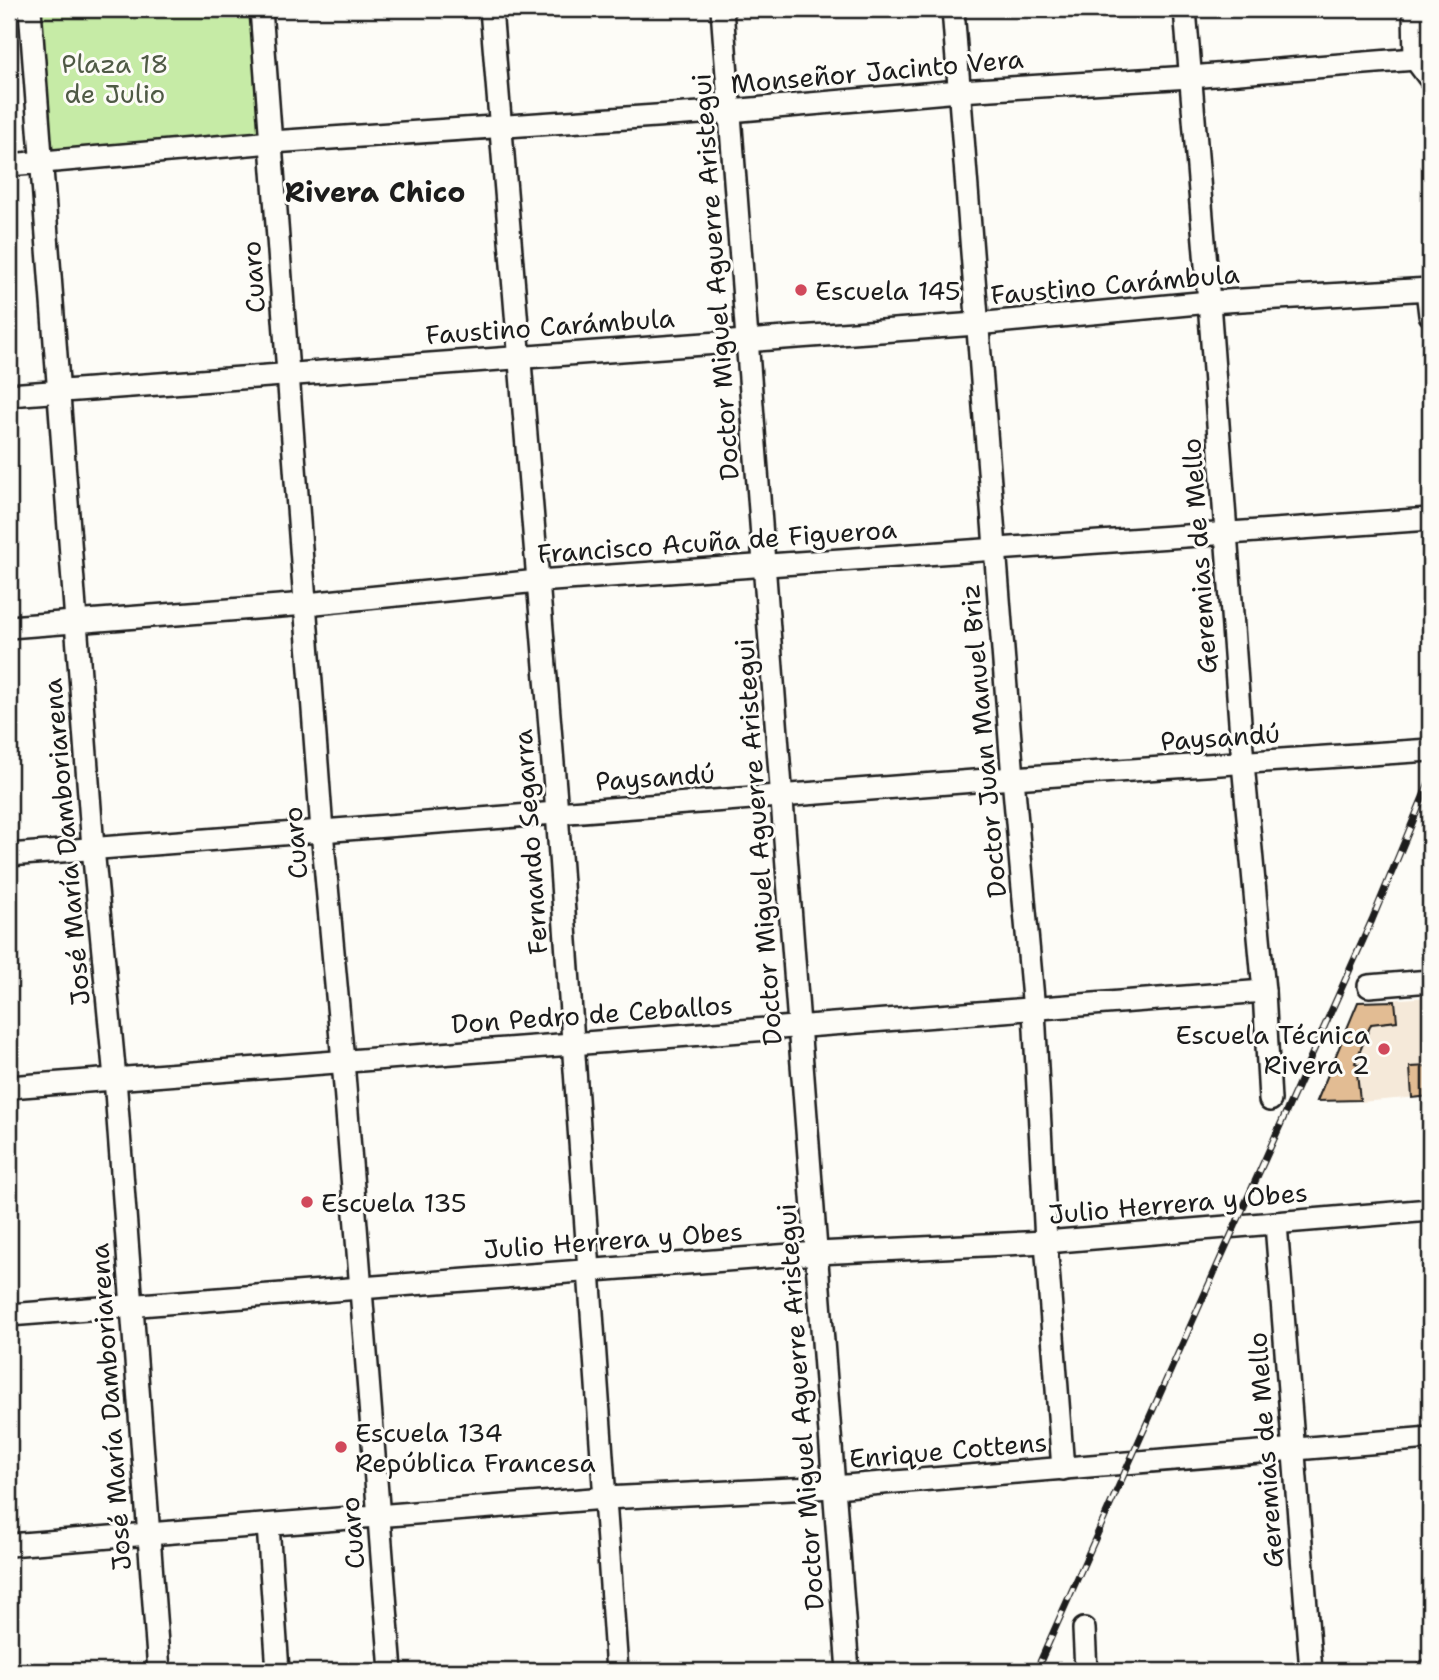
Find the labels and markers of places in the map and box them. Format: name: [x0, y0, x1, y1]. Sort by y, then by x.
place label: Escuela 145: [815, 273, 961, 308]
marker: Escuela 145: [793, 282, 809, 298]
place label: Escuela Técnica Rivera 2: [1175, 1017, 1370, 1082]
marker: Escuela Técnica Rivera 2: [1376, 1041, 1392, 1057]
place label: Escuela 135: [321, 1185, 467, 1220]
marker: Escuela 135: [299, 1194, 315, 1210]
place label: Escuela 134 República Francesa: [355, 1415, 596, 1480]
marker: Escuela 134 República Francesa: [333, 1439, 349, 1455]

